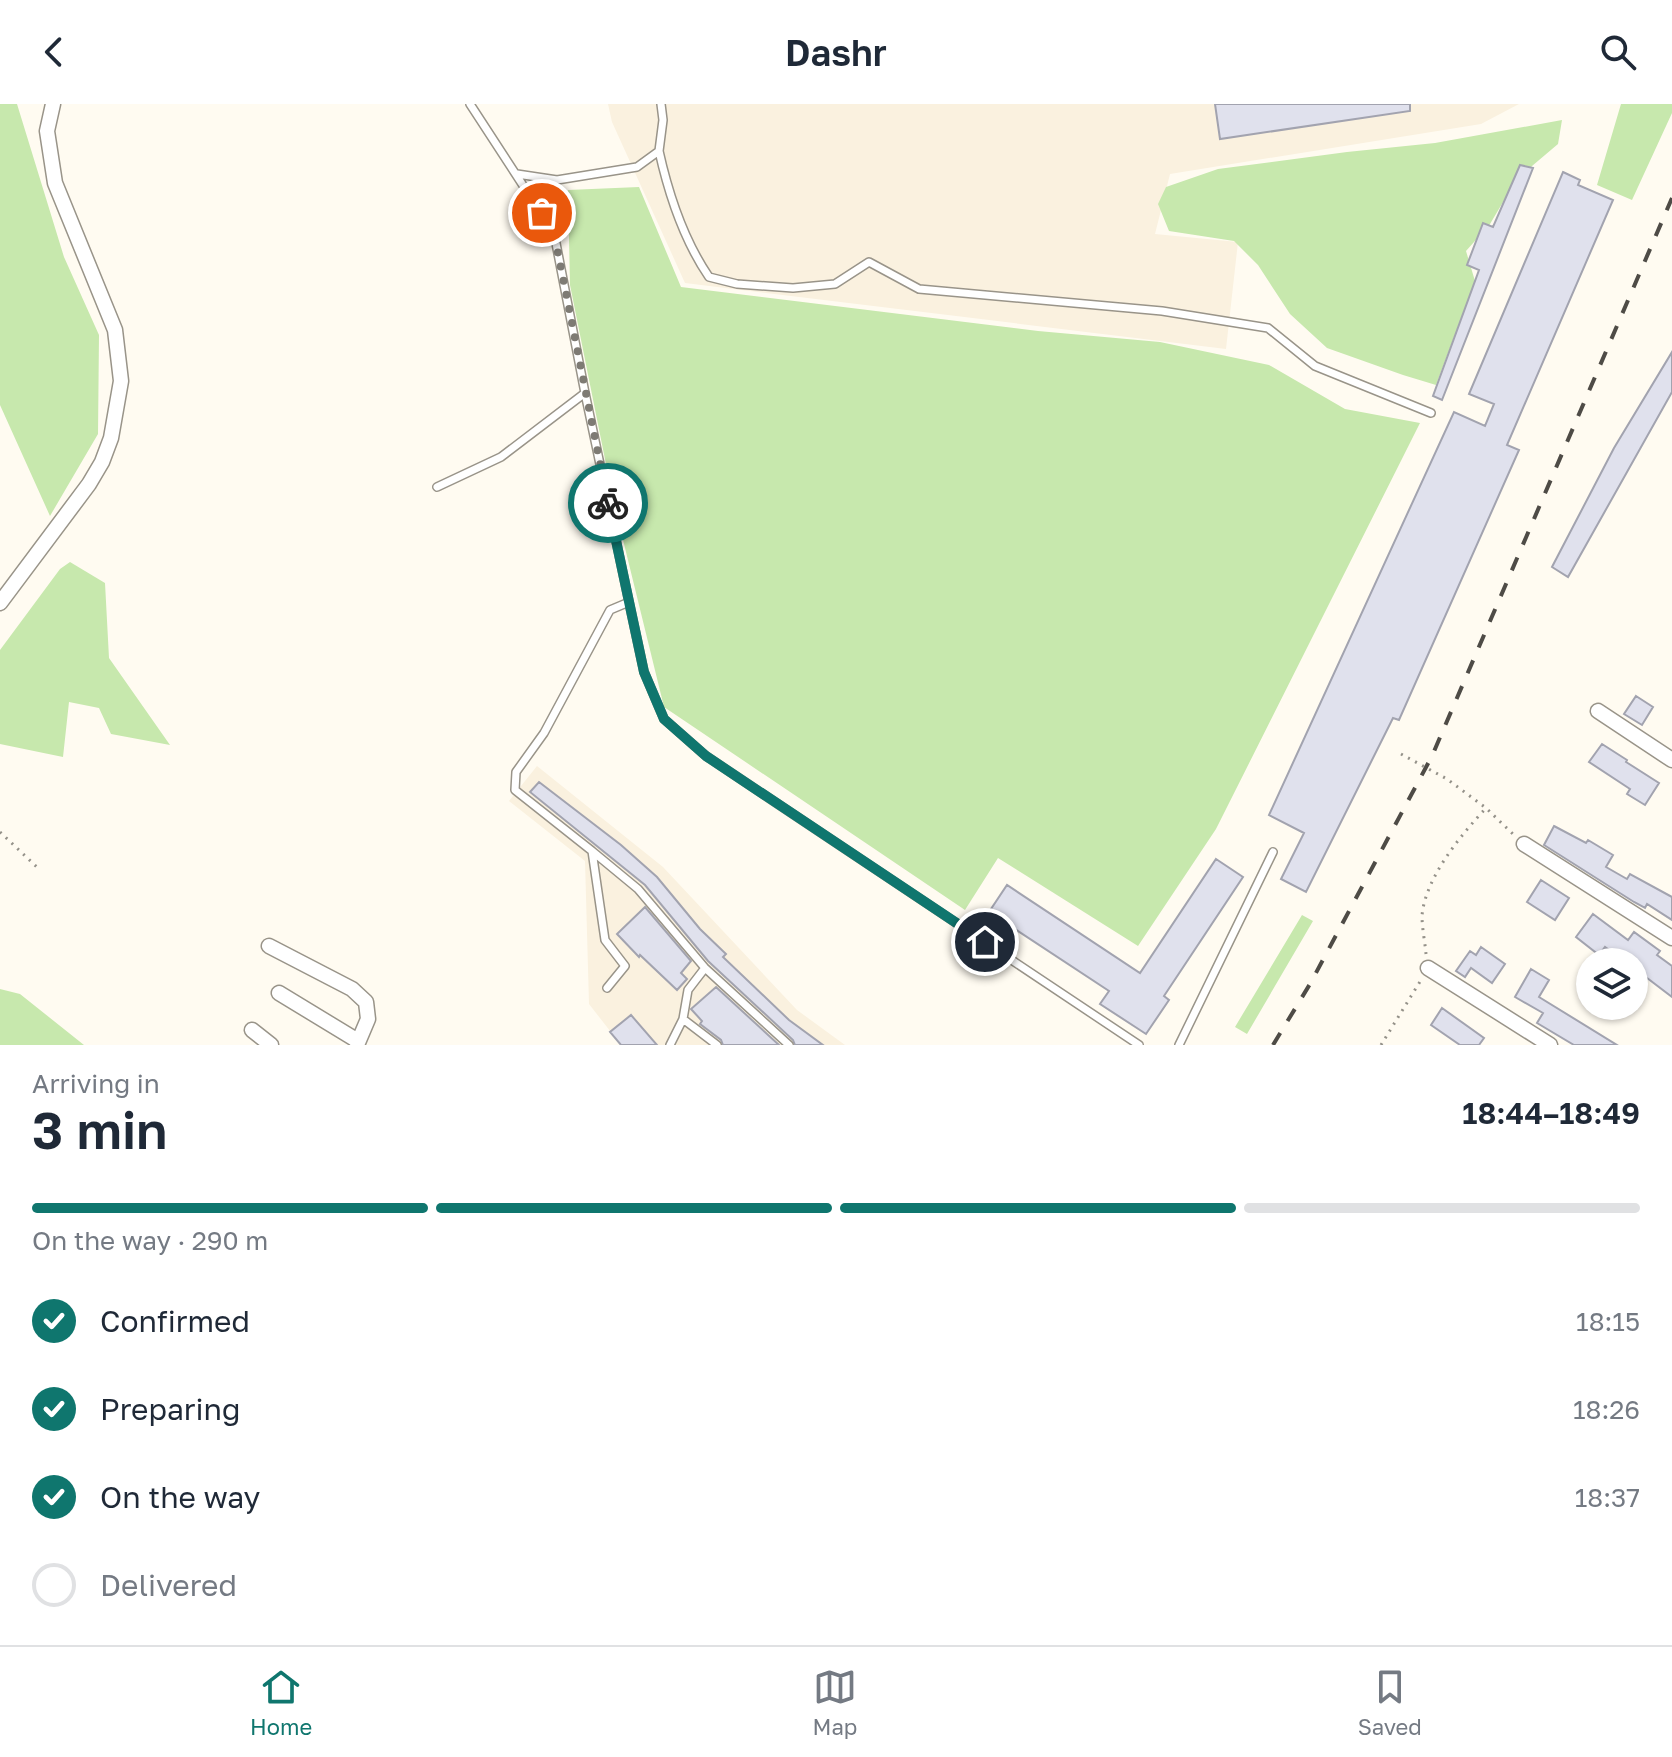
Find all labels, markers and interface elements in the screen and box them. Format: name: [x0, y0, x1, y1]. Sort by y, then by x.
icon: back: [32, 30, 76, 74]
icon: search: [1596, 30, 1640, 74]
text: Dashr: [785, 31, 887, 74]
pin: [508, 179, 576, 247]
icon: bag: [520, 191, 564, 235]
courier: [568, 463, 648, 543]
icon: bike: [586, 481, 630, 525]
pin: [951, 908, 1019, 976]
icon: home: [963, 920, 1007, 964]
map controls: [1576, 948, 1648, 1020]
button: layers: [1576, 948, 1648, 1020]
text: Arriving in: [32, 1068, 160, 1099]
text: 18:44–18:49: [1462, 1095, 1640, 1131]
text: 3 min: [32, 1098, 167, 1160]
text: On the way · 290 m: [32, 1225, 268, 1256]
icon: check: [32, 1299, 76, 1343]
text: Confirmed: [100, 1303, 250, 1339]
text: 18:15: [1576, 1306, 1640, 1337]
icon: check: [32, 1387, 76, 1431]
text: Preparing: [100, 1391, 241, 1427]
text: 18:26: [1573, 1394, 1640, 1425]
icon: check: [32, 1475, 76, 1519]
text: On the way: [100, 1479, 260, 1515]
text: 18:37: [1575, 1482, 1640, 1513]
text: Delivered: [100, 1567, 237, 1603]
tab: Home: [250, 1665, 312, 1740]
tab: Map: [813, 1665, 857, 1740]
tab: Saved: [1358, 1665, 1422, 1740]

